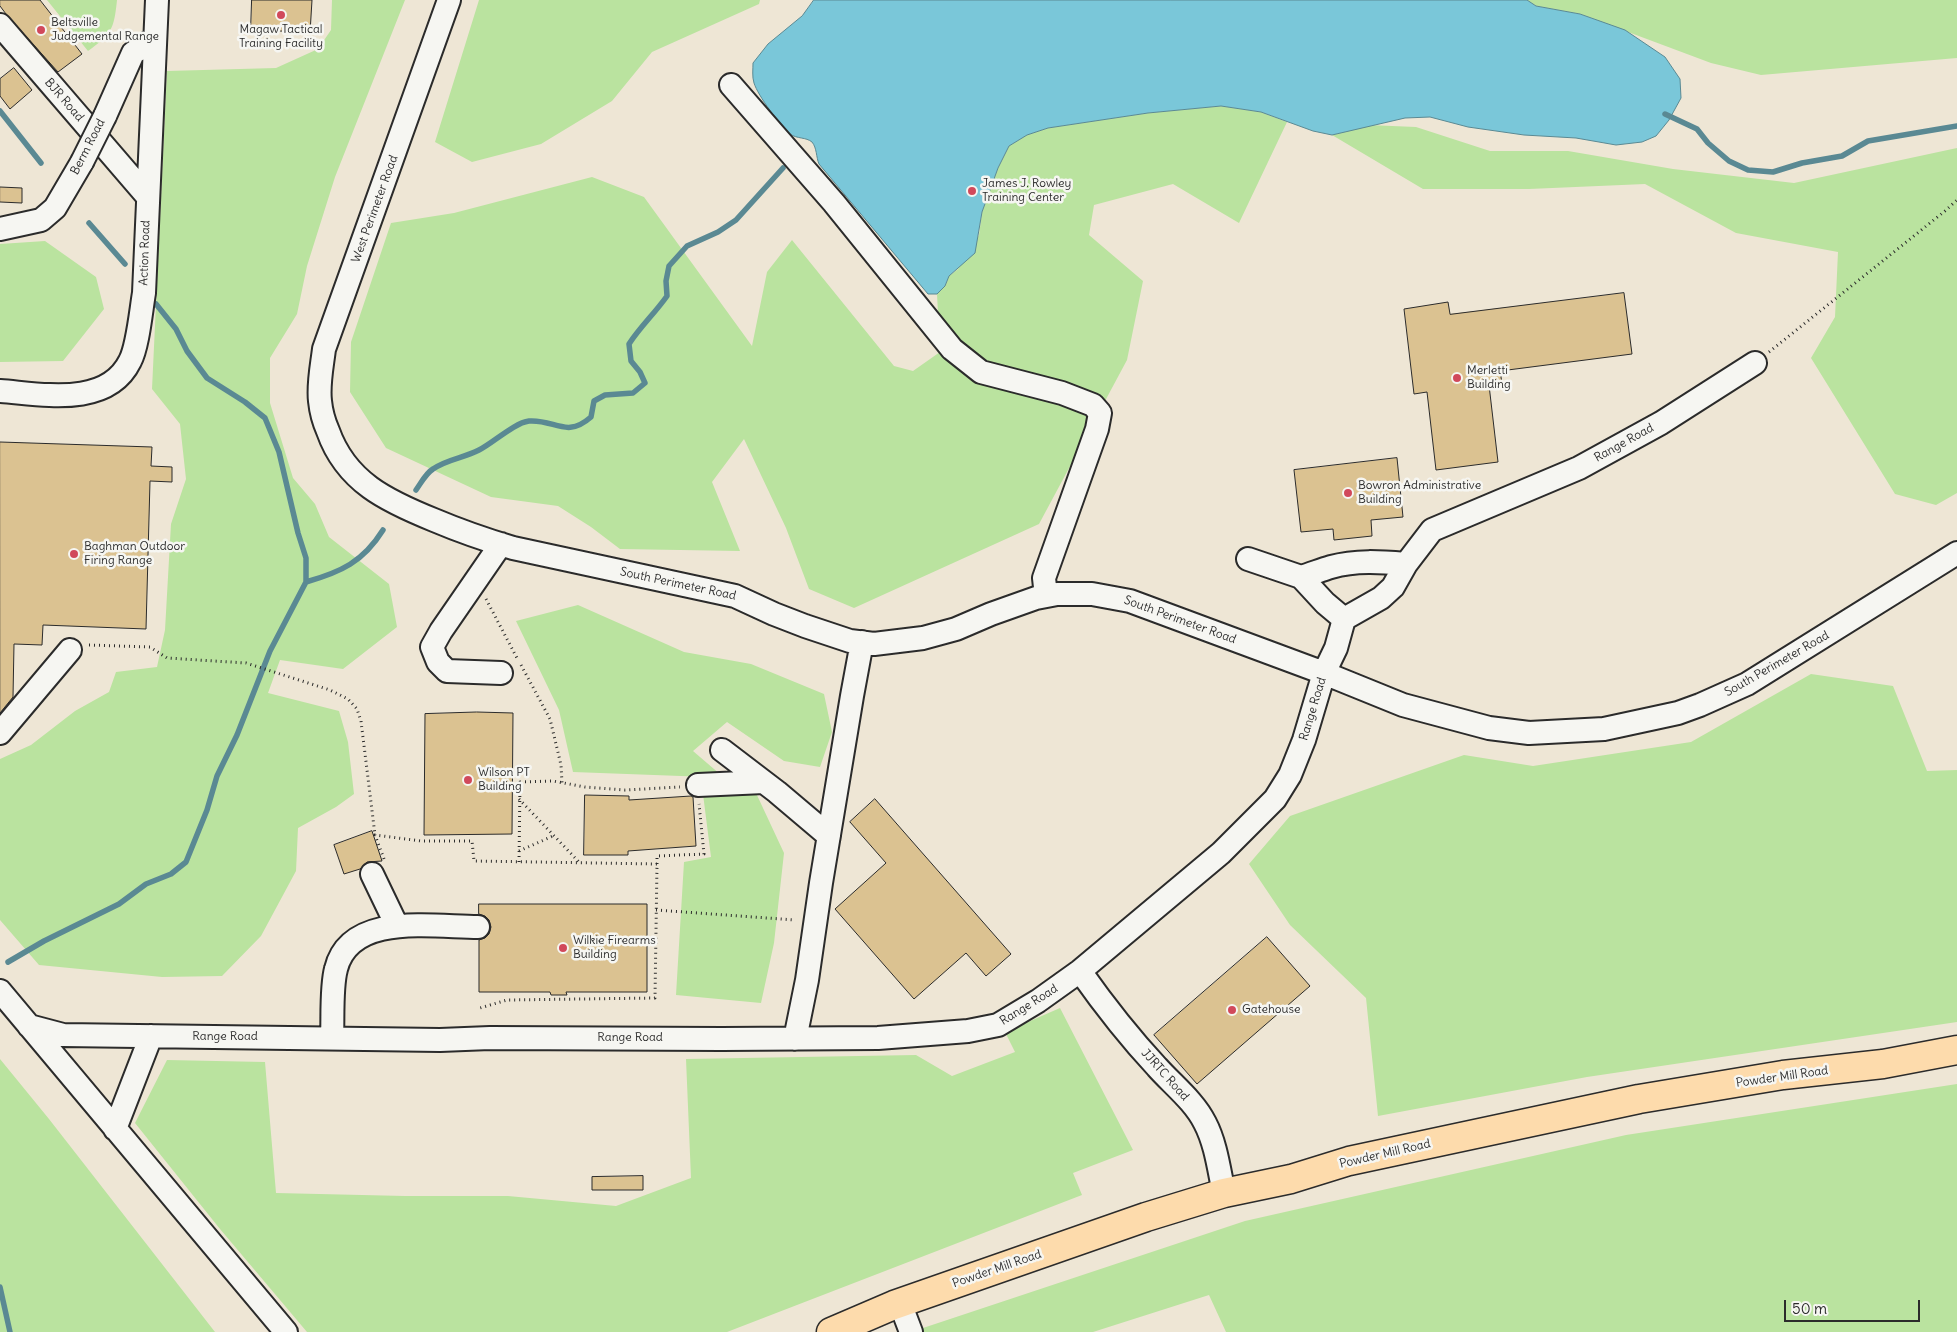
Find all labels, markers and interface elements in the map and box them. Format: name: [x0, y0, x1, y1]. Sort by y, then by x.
marker: Magaw Tactical Training Facility: [275, 9, 287, 21]
place label: Beltsville Judgemental Range: [51, 16, 159, 44]
place label: Magaw Tactical Training Facility: [239, 23, 323, 51]
marker: Beltsville Judgemental Range: [35, 24, 47, 36]
street label: BJR Road: [41, 75, 87, 125]
street label: Berm Road: [68, 117, 108, 177]
street label: West Perimeter Road: [349, 153, 401, 265]
place label: James J. Rowley Training Center: [982, 177, 1071, 205]
marker: James J. Rowley Training Center: [966, 185, 978, 197]
street label: Action Road: [137, 220, 153, 286]
place label: Merletti Building: [1467, 364, 1511, 392]
marker: Merletti Building: [1451, 372, 1463, 384]
street label: Range Road: [1592, 421, 1656, 465]
place label: Bowron Administrative Building: [1358, 479, 1481, 507]
marker: Bowron Administrative Building: [1342, 487, 1354, 499]
place label: Baghman Outdoor Firing Range: [84, 540, 185, 568]
marker: Baghman Outdoor Firing Range: [68, 548, 80, 560]
street label: South Perimeter Road: [619, 565, 737, 603]
street label: South Perimeter Road: [1122, 593, 1238, 647]
street label: South Perimeter Road: [1722, 628, 1832, 700]
street label: Range Road: [1297, 676, 1329, 742]
place label: Wilson PT Building: [478, 766, 530, 794]
marker: Wilson PT Building: [462, 774, 474, 786]
place label: Wilkie Firearms Building: [573, 934, 656, 962]
marker: Wilkie Firearms Building: [557, 942, 569, 954]
street label: Range Road: [997, 982, 1061, 1028]
place label: Gatehouse: [1242, 1003, 1300, 1017]
marker: Gatehouse: [1226, 1004, 1238, 1016]
street label: Range Road: [192, 1030, 258, 1044]
street label: Range Road: [597, 1031, 663, 1045]
street label: JJRTC Road: [1138, 1046, 1192, 1104]
street label: Powder Mill Road: [1735, 1063, 1829, 1091]
street label: Powder Mill Road: [1338, 1137, 1432, 1171]
street label: Powder Mill Road: [951, 1247, 1043, 1291]
scale bar: [1787, 1290, 1923, 1322]
text: 50 m: [1792, 1299, 1827, 1318]

